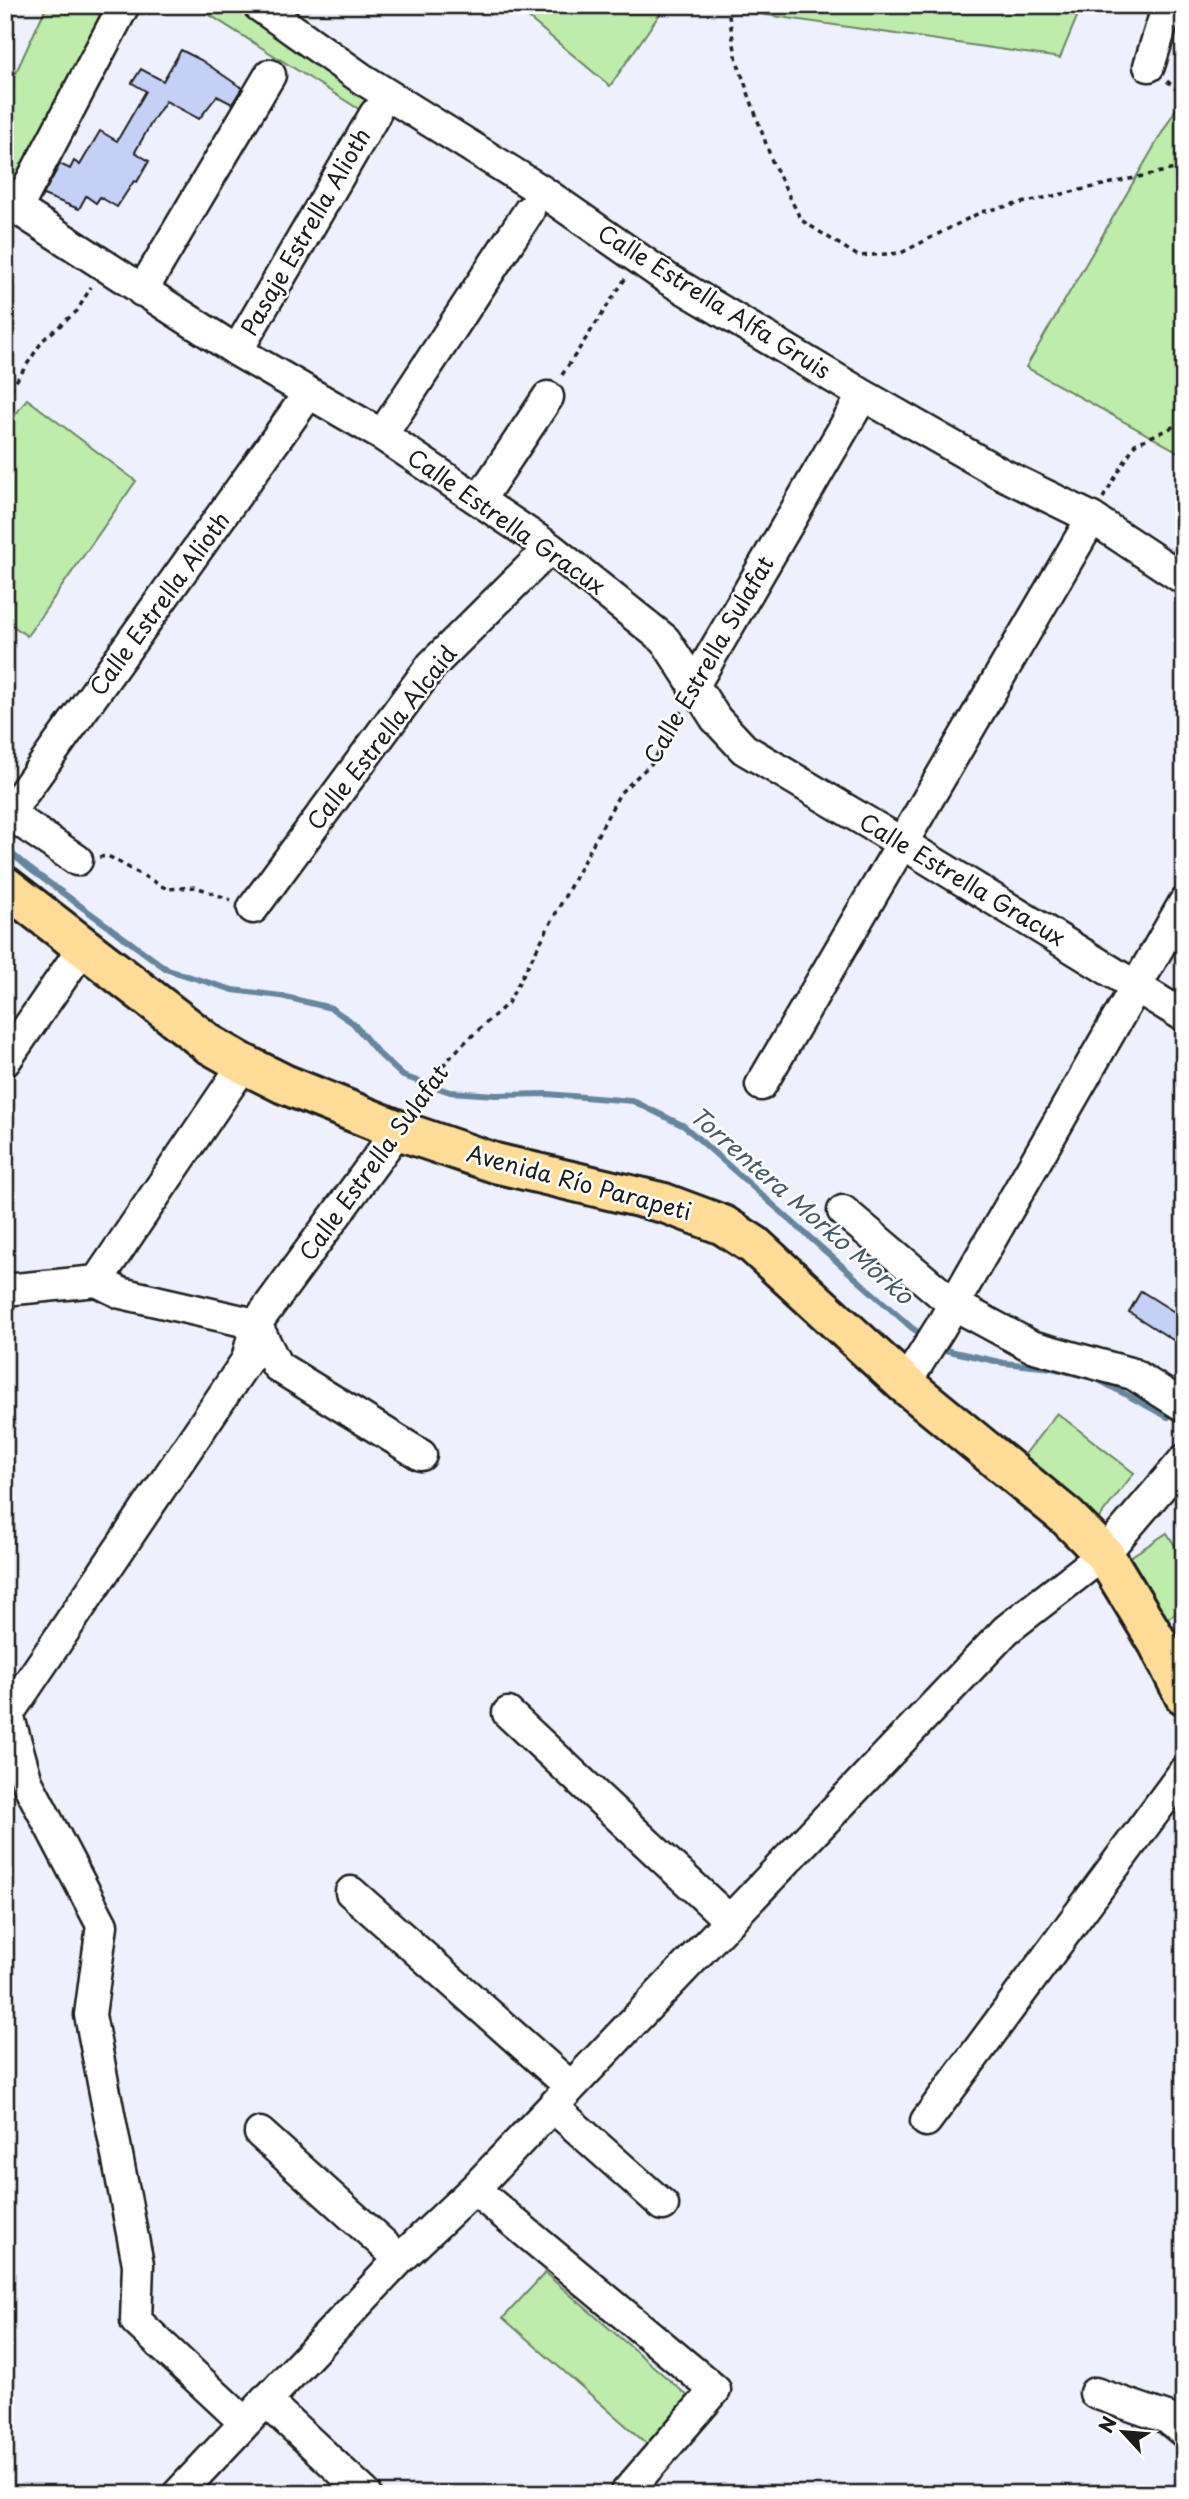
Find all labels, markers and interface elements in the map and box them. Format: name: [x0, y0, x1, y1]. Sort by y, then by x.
street label: Pasaje Estrella Alioth: [231, 121, 379, 342]
street label: Calle Estrella Alfa Gruis: [592, 215, 838, 387]
street label: Calle Estrella Gracux: [401, 439, 613, 602]
street label: Calle Estrella Alioth: [80, 504, 238, 702]
street label: Calle Estrella Sulafat: [634, 549, 782, 770]
street label: Calle Estrella Alcaid: [297, 637, 464, 837]
street label: Calle Estrella Gracux: [853, 803, 1072, 954]
street label: Calle Estrella Sulafat: [290, 1057, 456, 1267]
water label: Torrentera Morko Morko: [682, 1097, 923, 1313]
street label: Avenida Río Parapeti: [463, 1135, 696, 1228]
north arrow: [1088, 2398, 1158, 2468]
text: N: [1091, 2411, 1123, 2437]

